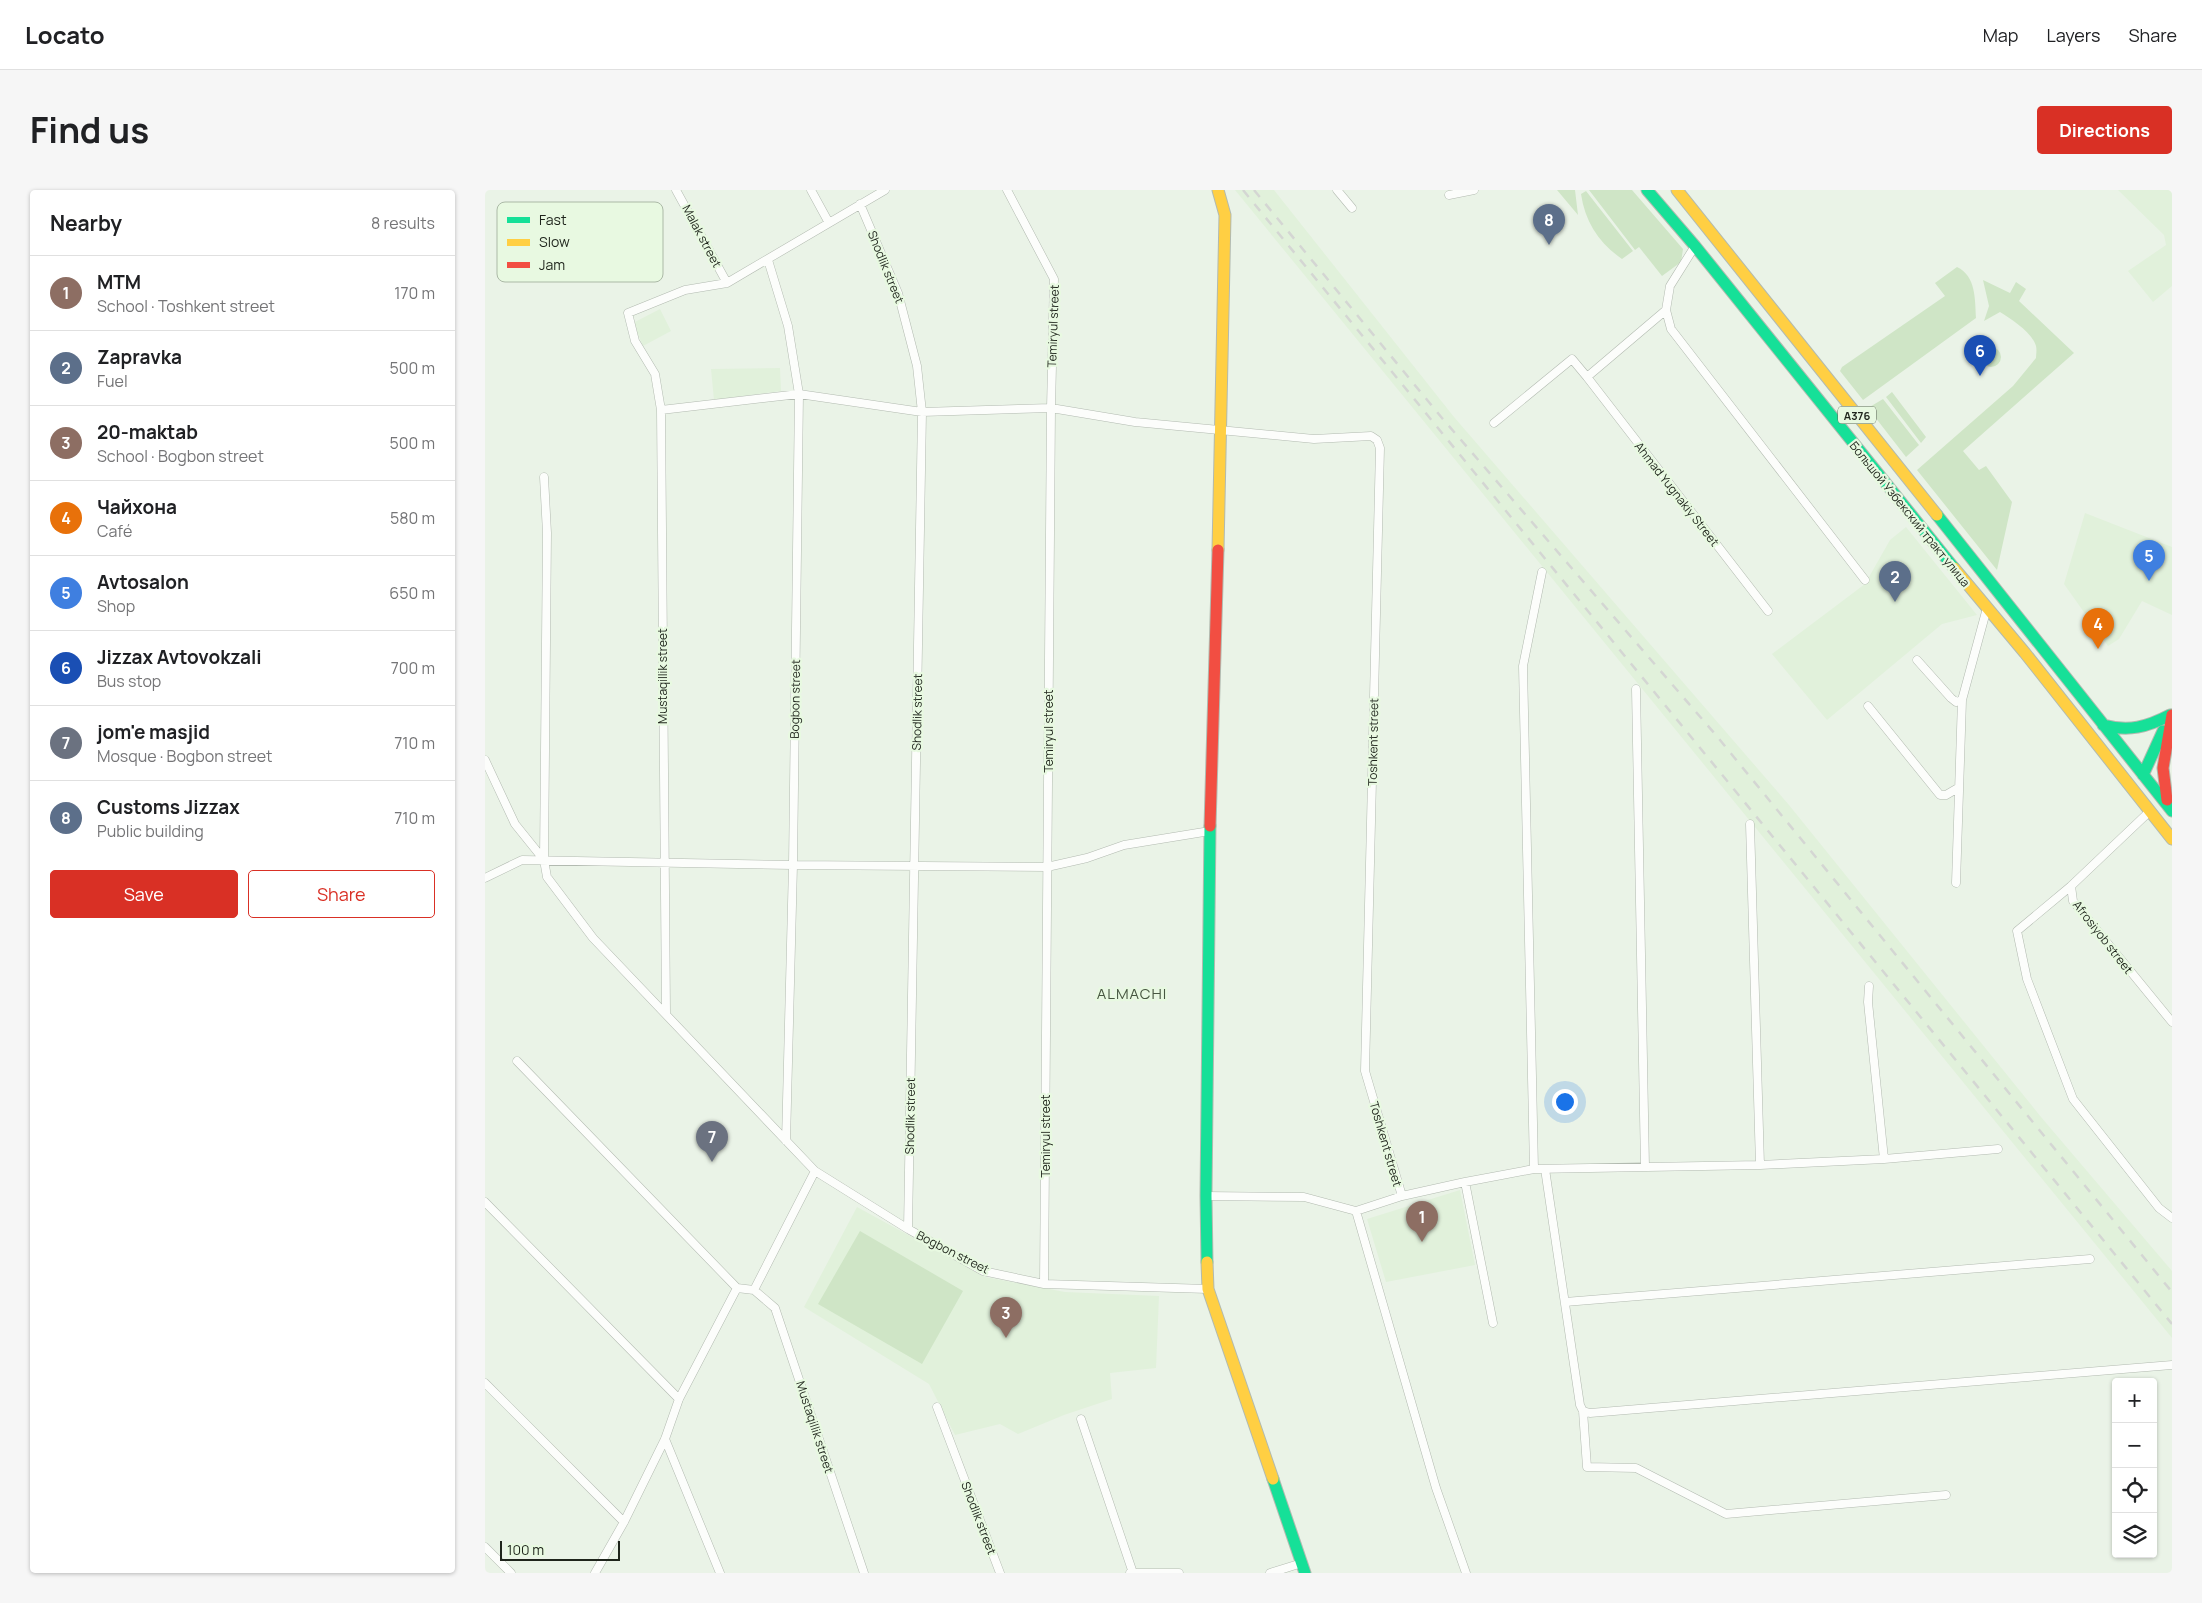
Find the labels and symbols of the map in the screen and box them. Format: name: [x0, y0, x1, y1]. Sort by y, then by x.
legend: [497, 202, 663, 282]
street label: Malak street: [678, 202, 726, 270]
pin: 8: [1533, 204, 1565, 245]
text: Fast: [539, 210, 567, 229]
street label: Shodlik street: [864, 228, 908, 306]
text: Slow: [539, 232, 570, 251]
text: Jam: [539, 255, 565, 274]
street label: Temiryul street: [1043, 284, 1063, 368]
pin: 6: [1964, 335, 1996, 376]
road number: A376: [1838, 406, 1876, 424]
street label: Ahmad Yugnakiy Street: [1631, 438, 1723, 550]
street label: Большой Узбекский тракт улица: [1846, 438, 1974, 590]
pin: 5: [2133, 540, 2165, 581]
pin: 2: [1879, 561, 1911, 602]
pin: 4: [2082, 608, 2114, 649]
street label: Mustaqillik street: [654, 628, 671, 724]
street label: Bogbon street: [786, 659, 804, 739]
street label: Shodlik street: [908, 673, 926, 751]
street label: Temiryul street: [1040, 689, 1057, 773]
street label: Toshkent street: [1364, 698, 1382, 786]
street label: Afrosiyob street: [2069, 897, 2137, 977]
district label: ALMACHI: [1097, 983, 1167, 1004]
street label: Shodlik street: [901, 1077, 919, 1155]
your location: [1552, 1089, 1578, 1115]
street label: Temiryul street: [1037, 1094, 1054, 1178]
street label: Toshkent street: [1366, 1099, 1406, 1189]
pin: 7: [696, 1121, 728, 1162]
pin: 1: [1406, 1201, 1438, 1242]
street label: Bogbon street: [914, 1226, 992, 1278]
pin: 3: [990, 1297, 1022, 1338]
street label: Mustaqillik street: [792, 1379, 838, 1475]
street label: Shodlik street: [957, 1479, 1001, 1557]
scale bar: [500, 1538, 620, 1561]

